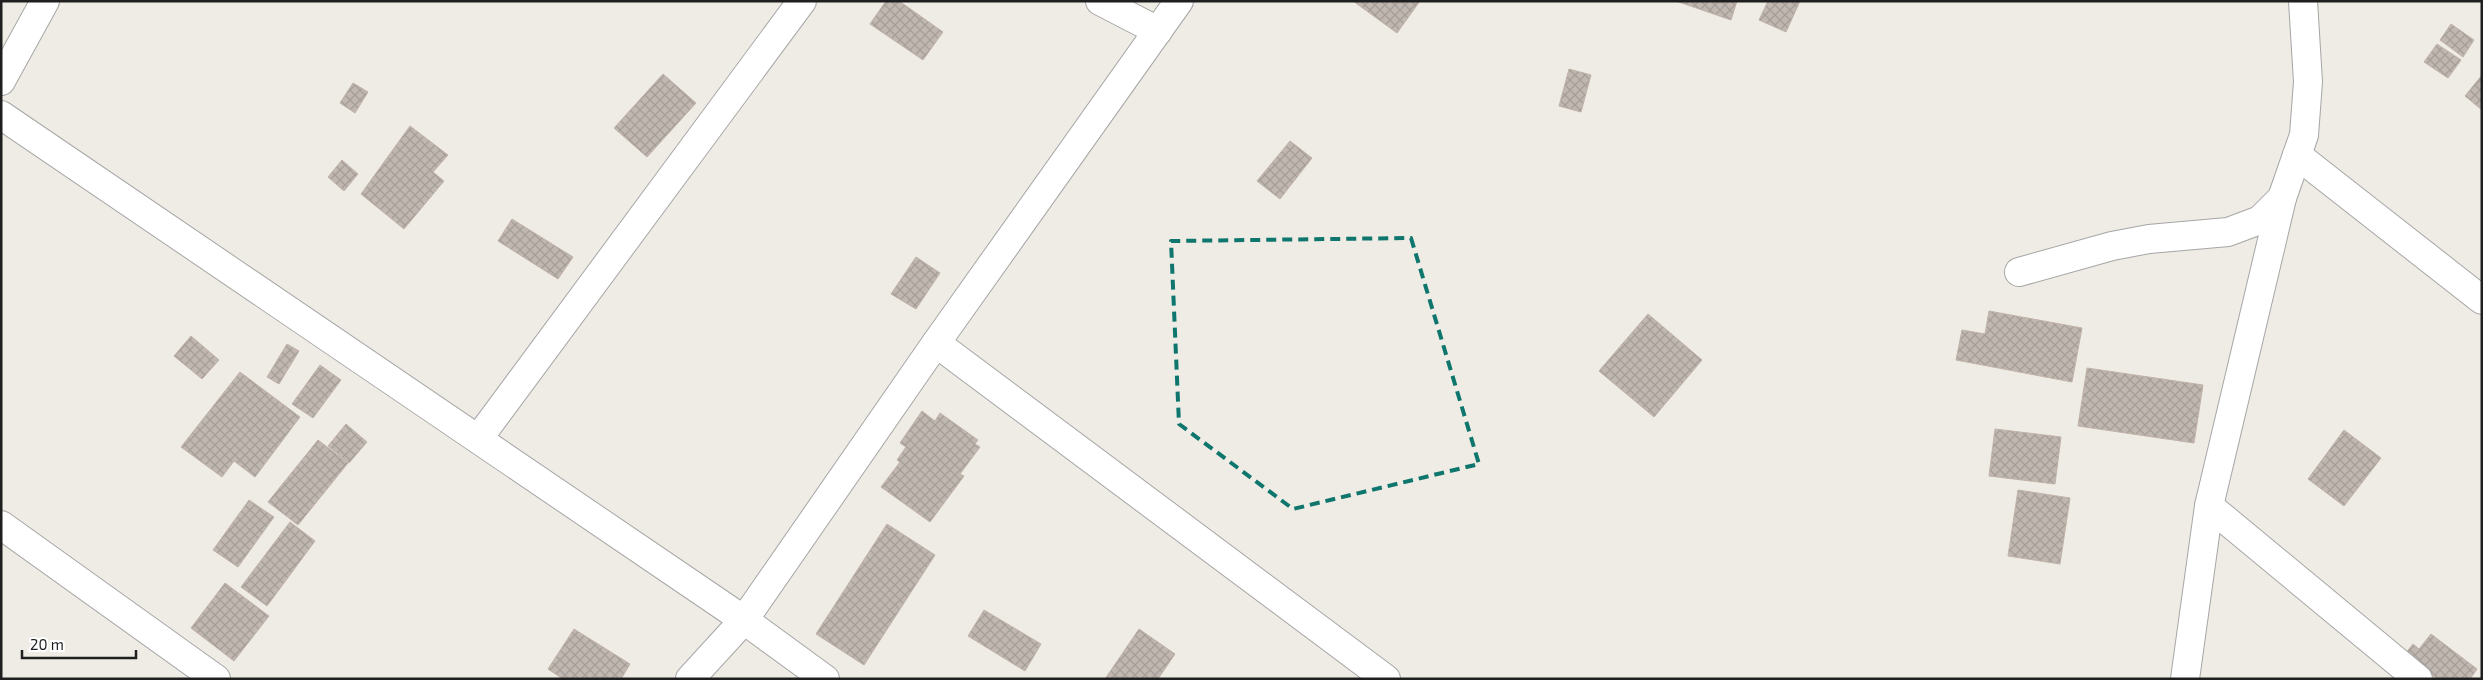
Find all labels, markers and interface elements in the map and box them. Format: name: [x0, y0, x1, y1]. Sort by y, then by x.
scale bar: [22, 628, 136, 660]
text: 20 m: [30, 635, 64, 653]

